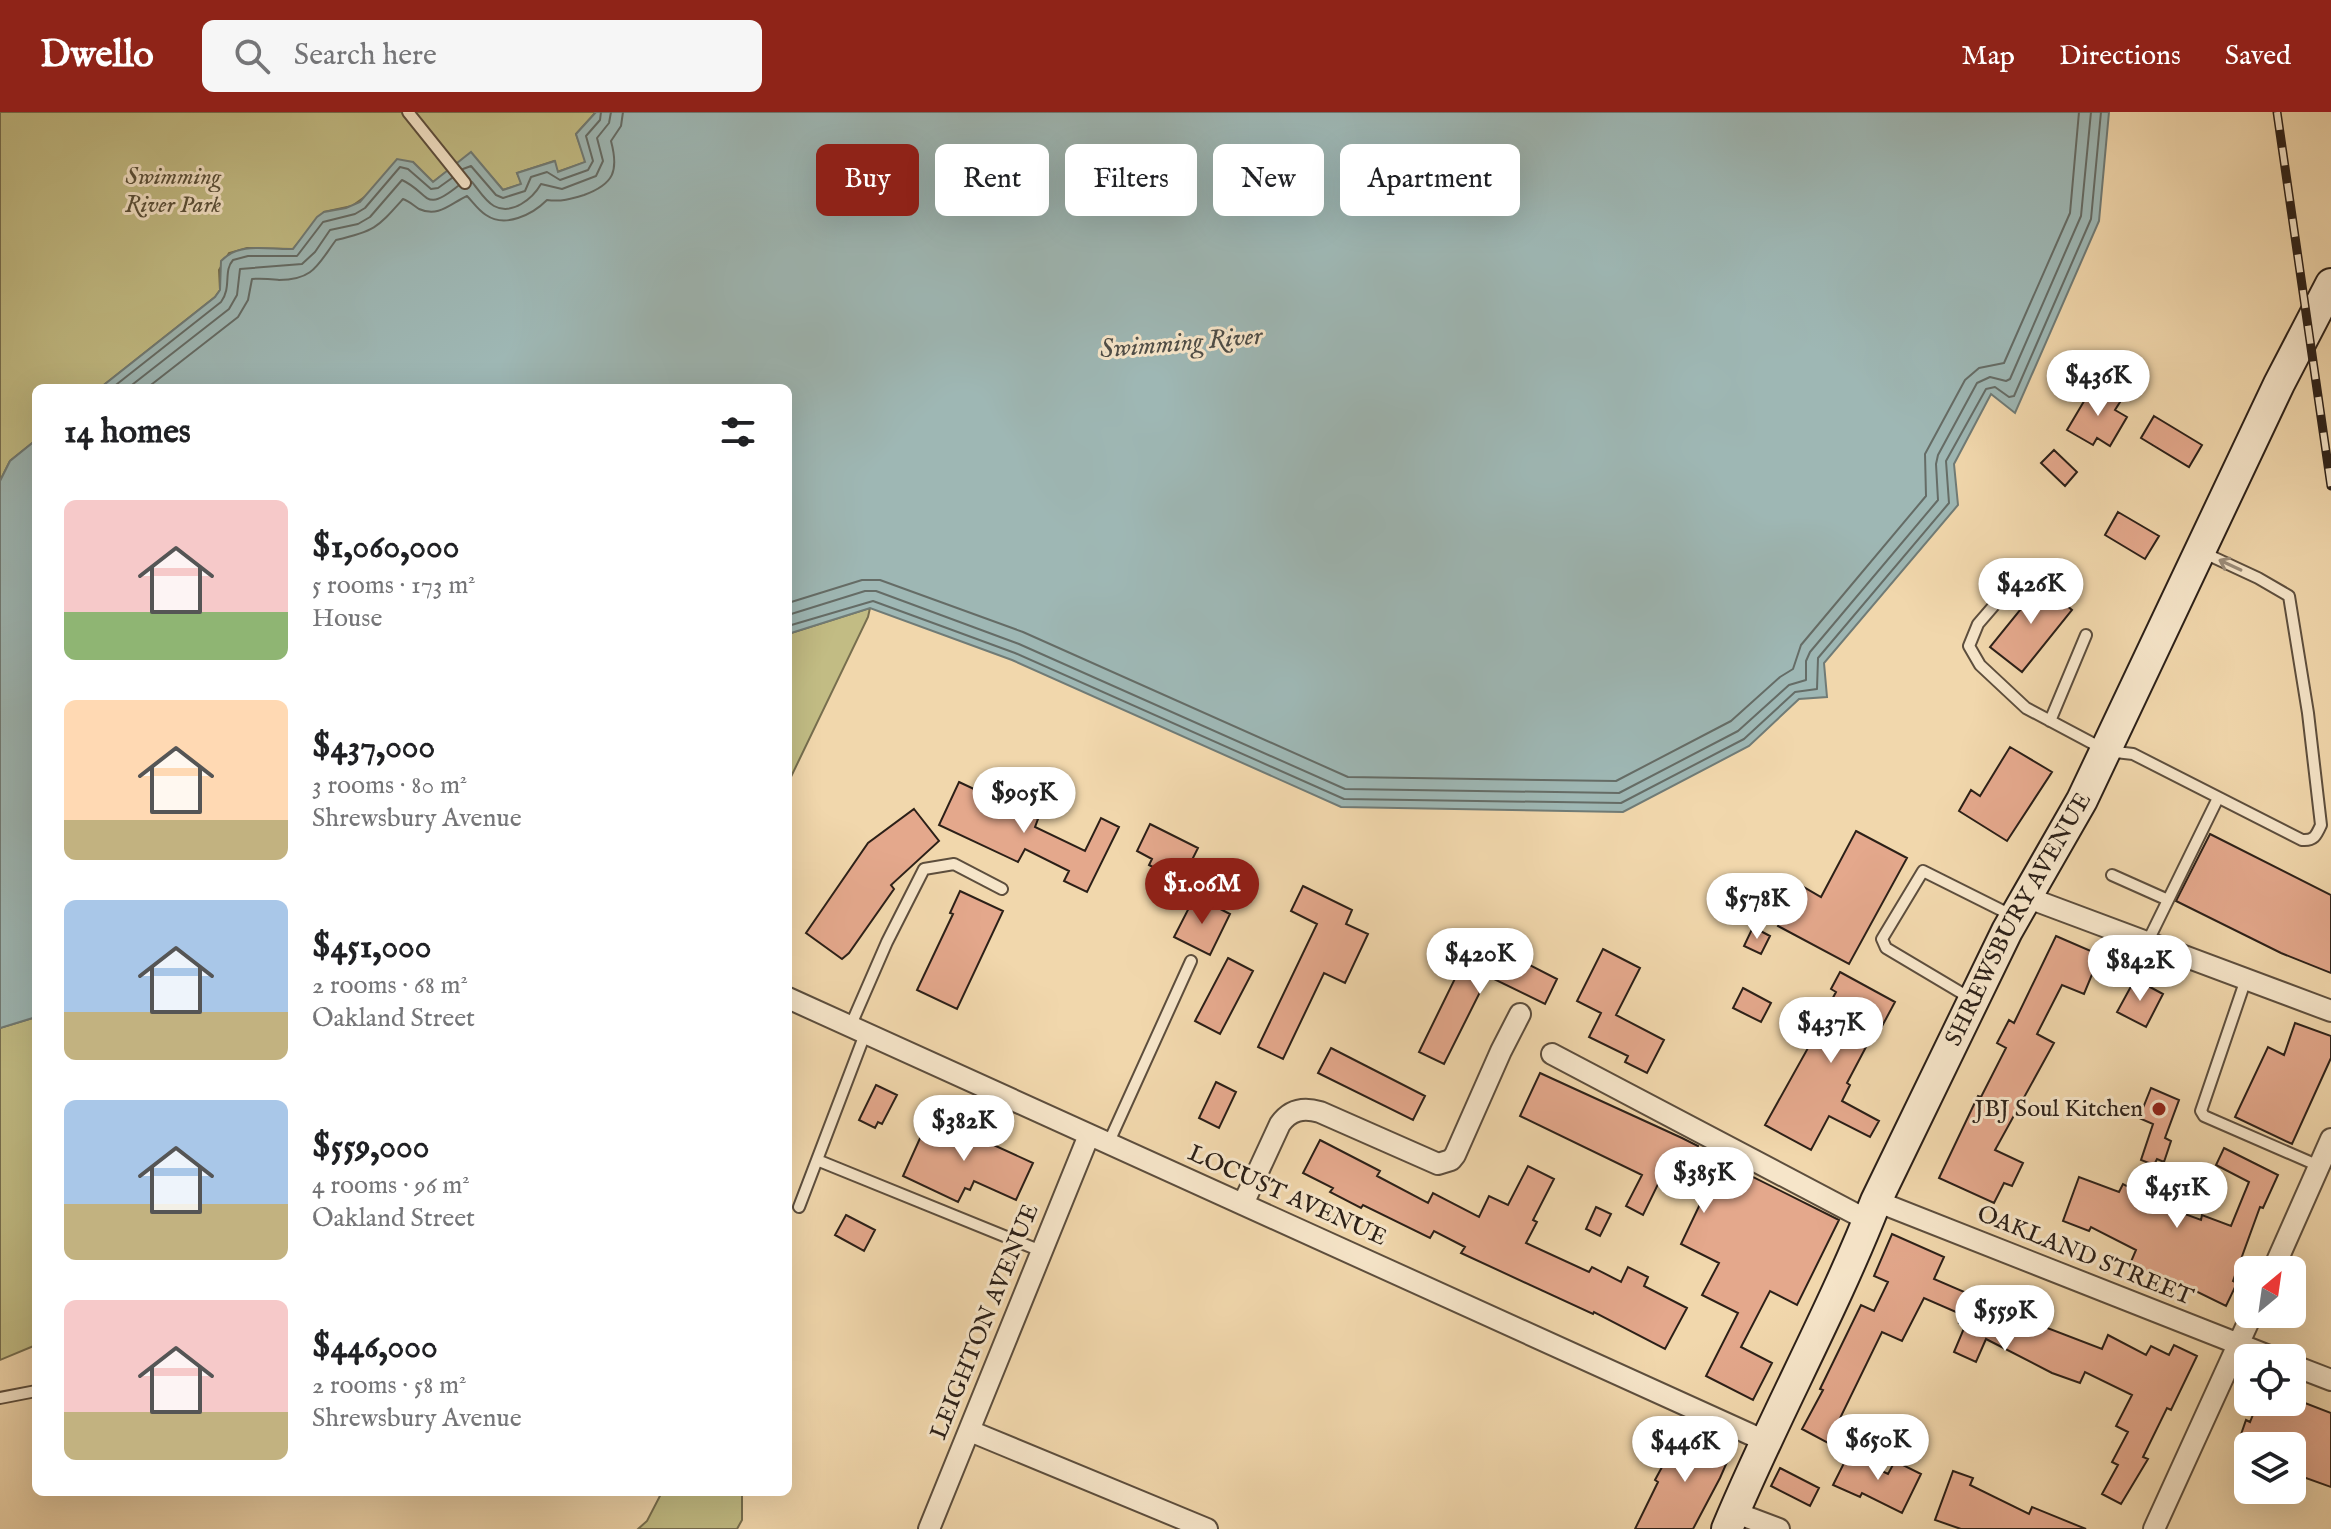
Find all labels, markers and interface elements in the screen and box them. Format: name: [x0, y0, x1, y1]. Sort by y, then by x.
search box: [202, 20, 762, 92]
text: Dwello: [40, 32, 154, 80]
icon: search: [230, 34, 274, 78]
text: Search here: [294, 37, 437, 75]
text: Map: [1961, 39, 2015, 74]
text: Directions: [2059, 39, 2181, 74]
text: Saved: [2225, 39, 2291, 74]
chip: Buy: [816, 144, 919, 216]
chip: Rent: [935, 144, 1049, 216]
chip: Filters: [1065, 144, 1197, 216]
chip: New: [1213, 144, 1324, 216]
chip: Apartment: [1340, 144, 1520, 216]
park label: Swimming River Park: [125, 162, 222, 221]
water label: Swimming River: [1098, 319, 1265, 368]
pin: $436K: [2042, 350, 2154, 418]
text: $436K: [2065, 359, 2131, 392]
icon: filters: [716, 410, 760, 454]
text: 14 homes: [64, 411, 191, 454]
text: $1,060,000: [312, 526, 459, 569]
icon: home: [128, 532, 224, 628]
one-way arrow: [2218, 556, 2242, 571]
pin: $426K: [1975, 558, 2087, 626]
text: $426K: [1996, 567, 2066, 600]
text: 5 rooms · 173 m²: [312, 569, 476, 602]
text: House: [312, 602, 382, 635]
text: $437,000: [312, 726, 435, 769]
icon: home: [128, 732, 224, 828]
pin: $905K: [968, 767, 1080, 835]
text: 3 rooms · 80 m²: [312, 769, 467, 802]
text: $905K: [991, 776, 1057, 809]
street label: SHREWSBURY AVENUE: [1938, 787, 2099, 1051]
text: Shrewsbury Avenue: [312, 802, 522, 835]
pin: $1.06M: [1137, 858, 1267, 926]
text: $1.06M: [1163, 867, 1241, 900]
pin: $578K: [1701, 873, 1813, 941]
text: $578K: [1725, 882, 1789, 915]
text: $451,000: [312, 926, 432, 969]
pin: $420K: [1424, 928, 1536, 996]
icon: home: [128, 932, 224, 1028]
pin: $842K: [2084, 935, 2196, 1003]
text: $420K: [1445, 937, 1515, 970]
text: $842K: [2106, 944, 2174, 977]
text: 2 rooms · 68 m²: [312, 969, 468, 1002]
pin: $437K: [1775, 997, 1887, 1065]
text: Oakland Street: [312, 1002, 475, 1035]
text: $437K: [1797, 1006, 1865, 1039]
place label: JBJ Soul Kitchen: [1971, 1094, 2143, 1125]
pin: $382K: [908, 1095, 1020, 1163]
marker: JBJ Soul Kitchen: [2150, 1100, 2168, 1118]
text: $382K: [931, 1104, 997, 1137]
text: $559,000: [312, 1126, 429, 1169]
icon: home: [128, 1132, 224, 1228]
street label: LOCUST AVENUE: [1183, 1138, 1391, 1254]
pin: $385K: [1648, 1147, 1760, 1215]
text: $385K: [1673, 1156, 1735, 1189]
pin: $451K: [2121, 1162, 2233, 1230]
text: 4 rooms · 96 m²: [312, 1169, 470, 1202]
text: $451K: [2145, 1171, 2209, 1204]
street label: OAKLAND STREET: [1972, 1199, 2198, 1314]
street label: LEIGHTON AVENUE: [924, 1200, 1046, 1444]
text: Oakland Street: [312, 1202, 475, 1235]
north arrow: [2234, 1256, 2306, 1328]
map controls: [2234, 1256, 2306, 1504]
pin: $559K: [1949, 1285, 2061, 1353]
text: $559K: [1973, 1294, 2037, 1327]
text: $446,000: [312, 1326, 438, 1369]
icon: home: [128, 1332, 224, 1428]
button: locate: [2234, 1344, 2306, 1416]
text: 2 rooms · 58 m²: [312, 1369, 466, 1402]
text: Shrewsbury Avenue: [312, 1402, 522, 1435]
pin: $650K: [1822, 1414, 1934, 1482]
pin: $446K: [1629, 1416, 1741, 1484]
text: $650K: [1845, 1423, 1911, 1456]
text: $446K: [1650, 1425, 1720, 1458]
button: layers: [2234, 1432, 2306, 1504]

